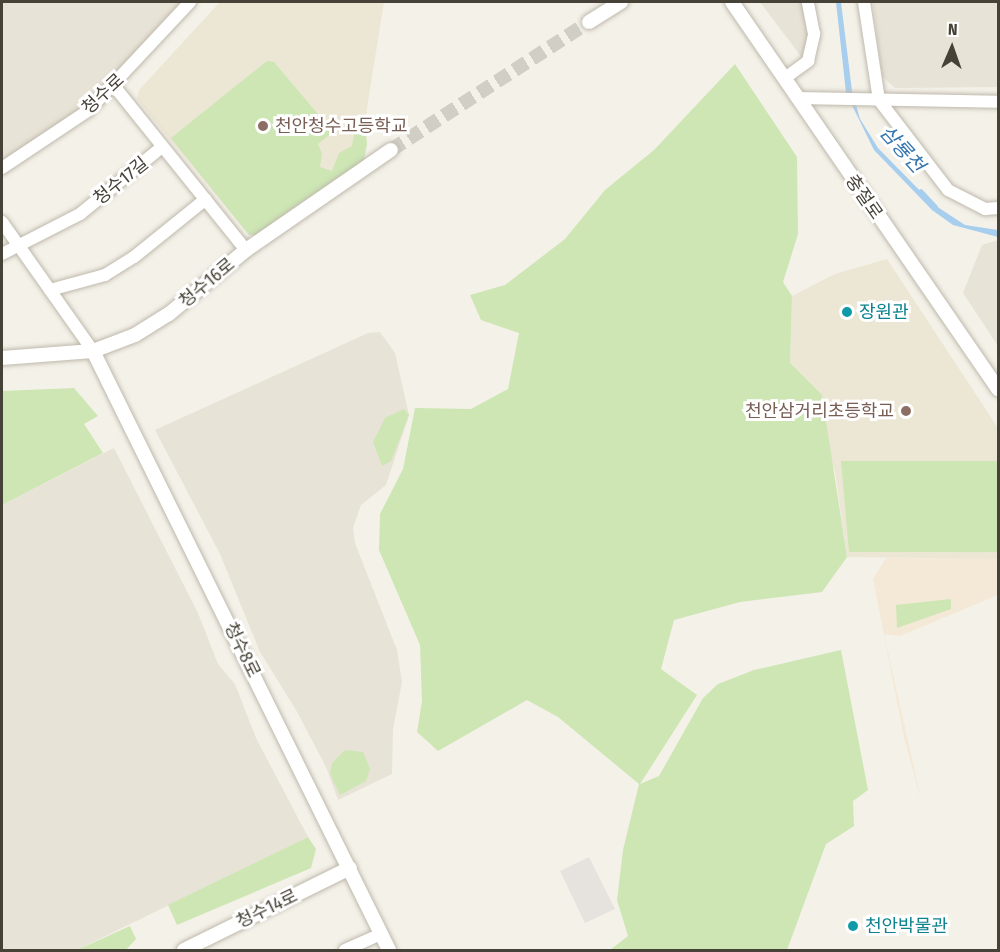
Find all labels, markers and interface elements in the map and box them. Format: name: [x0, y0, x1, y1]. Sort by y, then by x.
north arrow: [922, 18, 982, 78]
text: N: [948, 20, 958, 39]
street label: 청수로: [77, 69, 129, 119]
place label: 천안청수고등학교: [275, 115, 407, 137]
marker: 천안청수고등학교: [256, 119, 270, 133]
water label: 삼룡천: [875, 120, 929, 178]
street label: 청수17길: [89, 152, 153, 210]
street label: 충절로: [841, 170, 887, 224]
street label: 청수16로: [175, 254, 239, 312]
place label: 장원관: [859, 301, 909, 323]
marker: 장원관: [840, 305, 854, 319]
place label: 천안삼거리초등학교: [745, 400, 894, 422]
marker: 천안삼거리초등학교: [899, 404, 913, 418]
street label: 청수8로: [219, 619, 265, 681]
street label: 청수14로: [233, 885, 301, 933]
place label: 천안박물관: [865, 915, 948, 937]
marker: 천안박물관: [846, 919, 860, 933]

